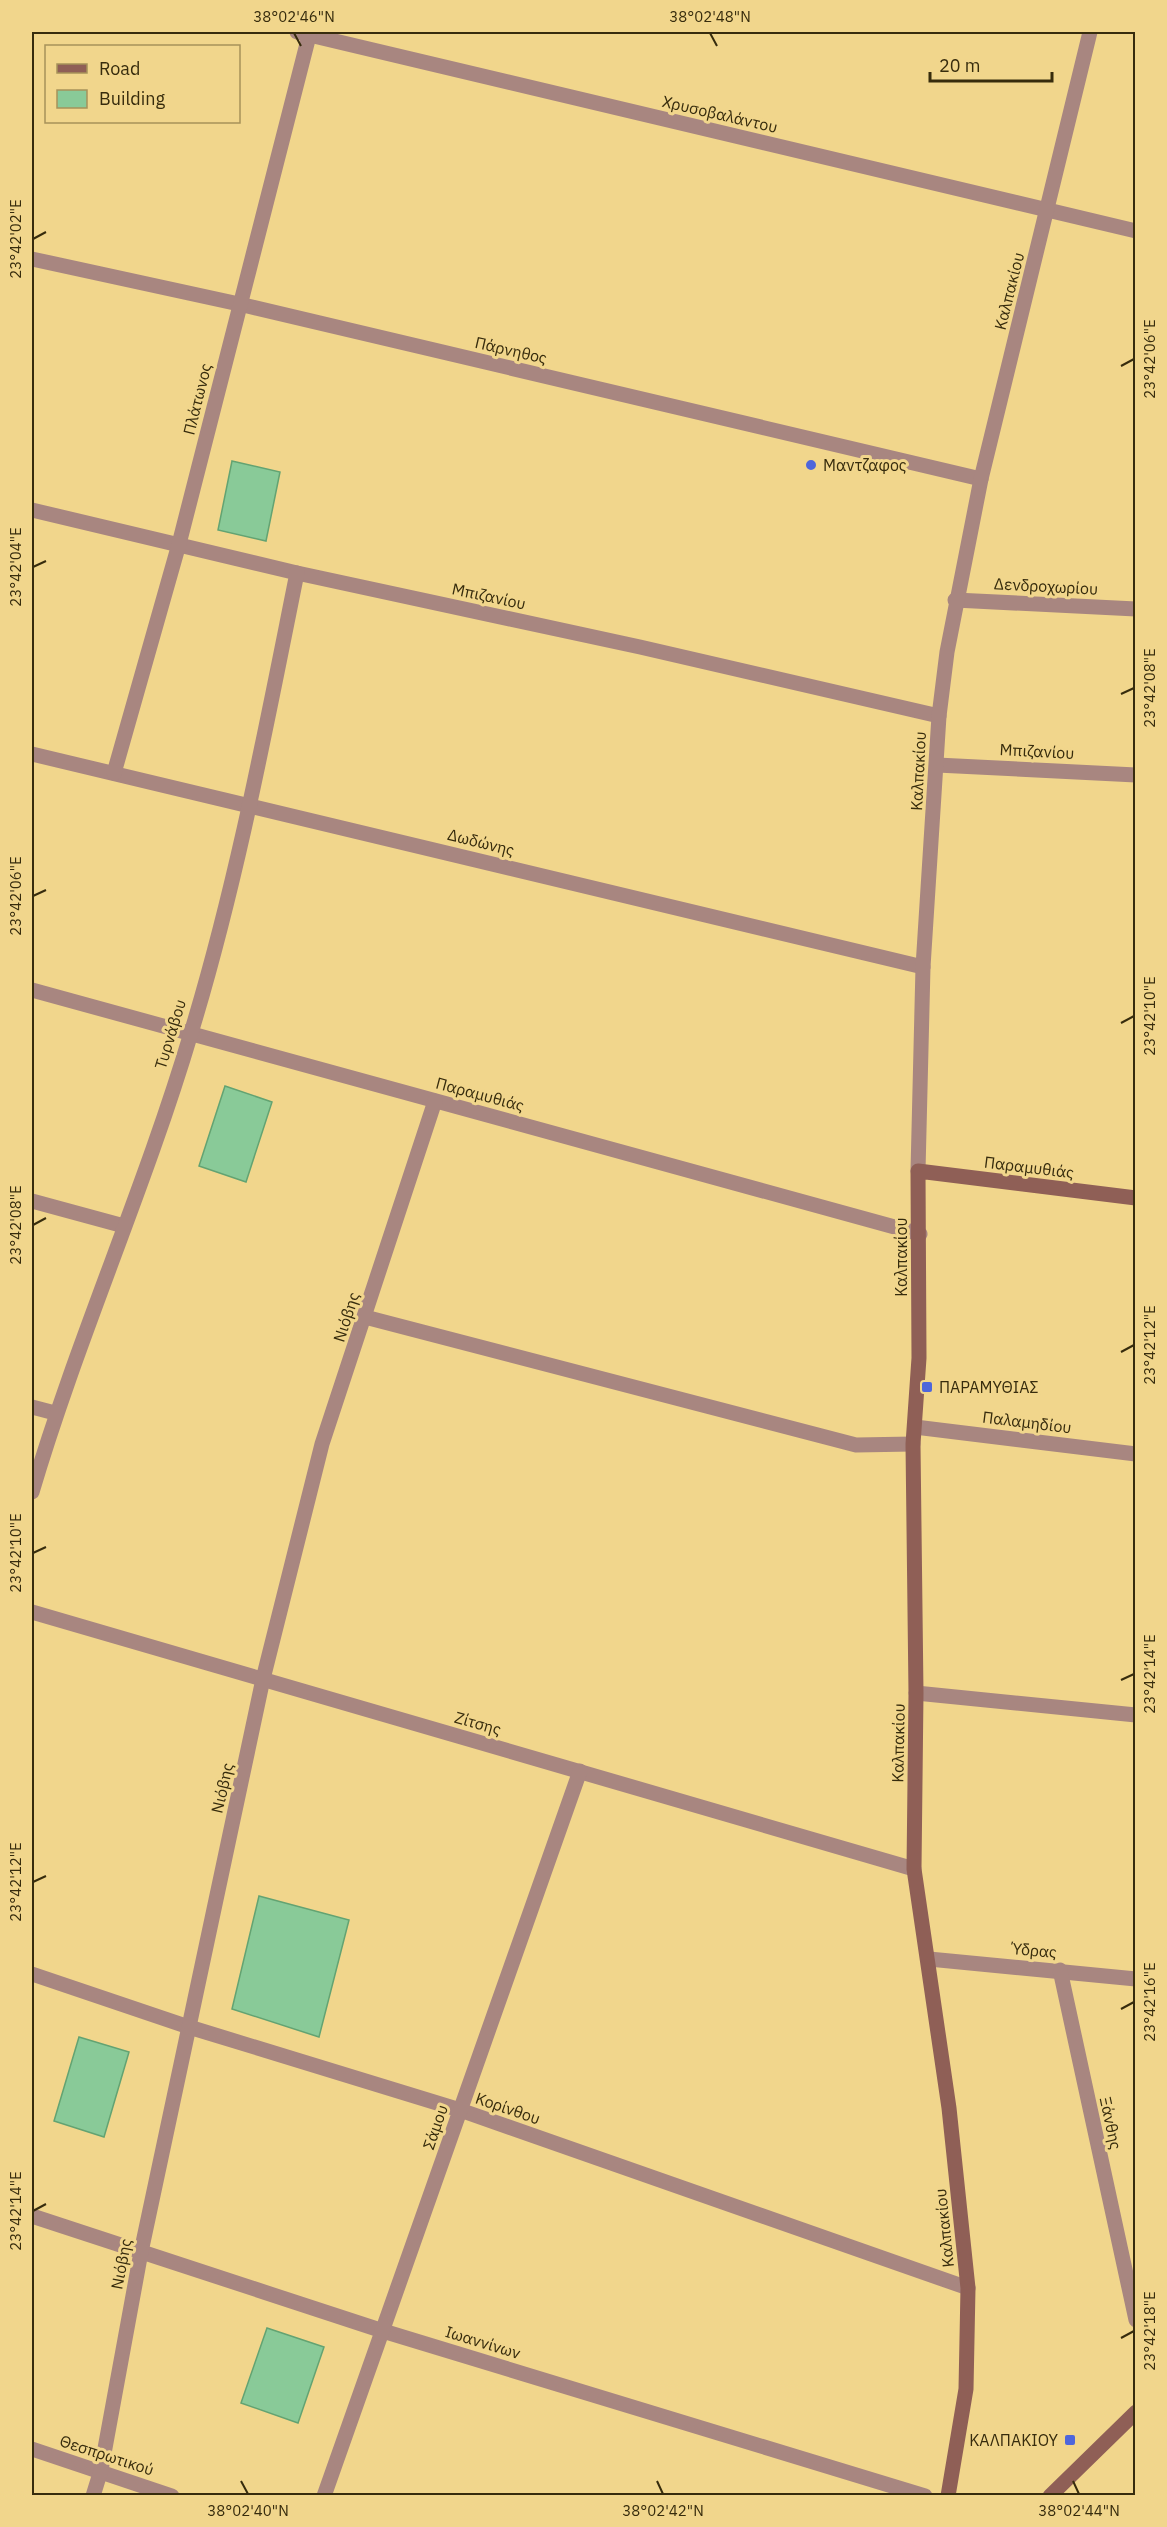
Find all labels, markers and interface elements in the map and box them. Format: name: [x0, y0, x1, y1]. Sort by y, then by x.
text: 38°02'46"N: [253, 7, 335, 26]
text: 38°02'48"N: [669, 7, 751, 26]
legend: [45, 45, 240, 123]
scale bar: [930, 45, 1052, 83]
text: 20 m: [939, 54, 981, 77]
text: Road: [99, 57, 140, 80]
text: Building: [99, 87, 166, 110]
street label: Χρυσοβαλάντου: [660, 91, 780, 137]
text: 23°42'02"E: [6, 199, 25, 279]
street label: Καλπακίου: [990, 250, 1028, 332]
text: 23°42'06"E: [1140, 319, 1159, 399]
street label: Πάρνηθος: [473, 332, 549, 368]
street label: Πλάτωνος: [178, 361, 216, 437]
place label: Μαντζαφος: [823, 455, 907, 475]
marker: Μαντζαφος: [804, 458, 818, 472]
text: 23°42'04"E: [6, 527, 25, 607]
street label: Δενδροχωρίου: [993, 573, 1099, 599]
street label: Μπιζανίου: [450, 578, 528, 614]
text: 23°42'08"E: [1140, 648, 1159, 728]
street label: Καλπακίου: [906, 731, 930, 811]
street label: Μπιζανίου: [999, 739, 1075, 763]
street label: Δωδώνης: [446, 824, 517, 860]
text: 23°42'06"E: [6, 856, 25, 936]
text: 23°42'10"E: [1140, 976, 1159, 1056]
street label: Τυρνάβου: [150, 997, 190, 1071]
street label: Παραμυθιάς: [434, 1073, 527, 1115]
street label: Παραμυθιάς: [983, 1152, 1075, 1182]
text: 23°42'08"E: [6, 1185, 25, 1265]
street label: Καλπακίου: [891, 1217, 911, 1297]
street label: Νιόβης: [329, 1289, 364, 1344]
text: 23°42'12"E: [1140, 1305, 1159, 1385]
place label: ΠΑΡΑΜΥΘΙΑΣ: [939, 1377, 1039, 1397]
marker: ΠΑΡΑΜΥΘΙΑΣ: [920, 1380, 934, 1394]
street label: Παλαμηδίου: [981, 1407, 1073, 1437]
text: 23°42'10"E: [6, 1513, 25, 1593]
text: 23°42'14"E: [1140, 1634, 1159, 1714]
street label: Καλπακίου: [887, 1703, 909, 1783]
street label: Ζίτσης: [453, 1707, 504, 1739]
street label: Νιόβης: [206, 1761, 238, 1815]
text: 23°42'12"E: [6, 1842, 25, 1922]
street label: Ύδρας: [1009, 1938, 1058, 1962]
text: 23°42'16"E: [1140, 1962, 1159, 2042]
street label: Κορίνθου: [473, 2088, 543, 2128]
street label: Ξάνθης: [1096, 2095, 1126, 2152]
street label: Σάμου: [418, 2102, 452, 2152]
text: 23°42'14"E: [6, 2171, 25, 2251]
street label: Καλπακίου: [930, 2188, 958, 2268]
street label: Νιόβης: [106, 2237, 136, 2291]
text: 23°42'18"E: [1140, 2291, 1159, 2371]
street label: Ιωαννίνων: [443, 2321, 523, 2363]
street label: Θεσπρωτικού: [57, 2430, 157, 2480]
place label: ΚΑΛΠΑΚΙΟΥ: [969, 2430, 1059, 2450]
marker: ΚΑΛΠΑΚΙΟΥ: [1063, 2433, 1077, 2447]
text: 38°02'40"N: [207, 2501, 289, 2520]
text: 38°02'42"N: [622, 2501, 704, 2520]
text: 38°02'44"N: [1038, 2501, 1120, 2520]

